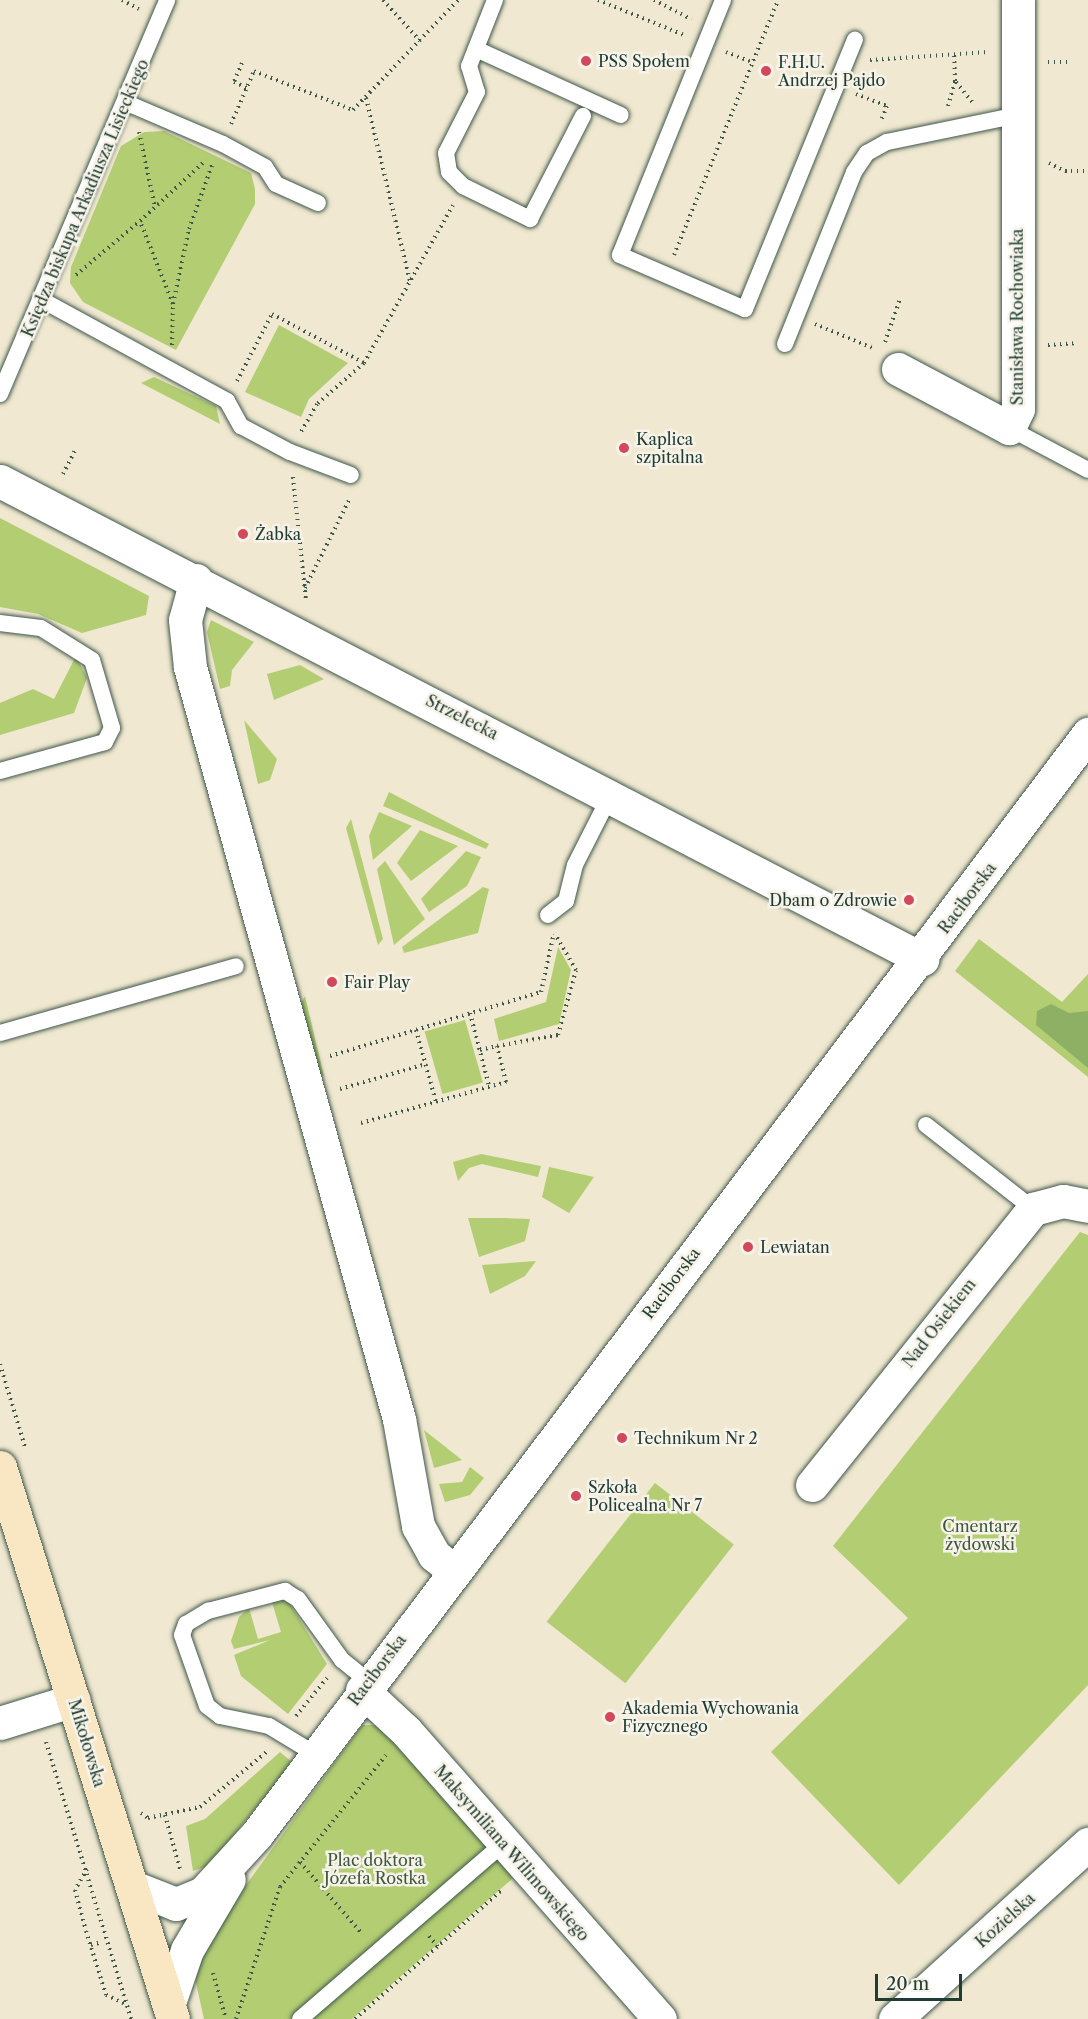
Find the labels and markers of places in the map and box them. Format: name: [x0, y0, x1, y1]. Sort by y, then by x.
place label: PSS Społem: [598, 51, 690, 71]
place label: F.H.U. Andrzej Pajdo: [778, 52, 885, 90]
marker: PSS Społem: [579, 54, 593, 68]
marker: F.H.U. Andrzej Pajdo: [759, 64, 773, 78]
place label: Kaplica szpitalna: [636, 429, 703, 467]
marker: Kaplica szpitalna: [617, 441, 631, 455]
place label: Żabka: [255, 524, 301, 544]
marker: Żabka: [236, 527, 250, 541]
place label: Dbam o Zdrowie: [769, 890, 897, 910]
marker: Dbam o Zdrowie: [902, 893, 916, 907]
place label: Fair Play: [344, 972, 410, 992]
marker: Fair Play: [325, 975, 339, 989]
place label: Lewiatan: [760, 1237, 830, 1257]
marker: Lewiatan: [741, 1240, 755, 1254]
place label: Technikum Nr 2: [634, 1428, 758, 1448]
marker: Technikum Nr 2: [615, 1431, 629, 1445]
place label: Szkoła Policealna Nr 7: [588, 1477, 703, 1515]
marker: Szkoła Policealna Nr 7: [569, 1489, 583, 1503]
place label: Akademia Wychowania Fizycznego: [622, 1698, 800, 1736]
marker: Akademia Wychowania Fizycznego: [603, 1710, 617, 1724]

